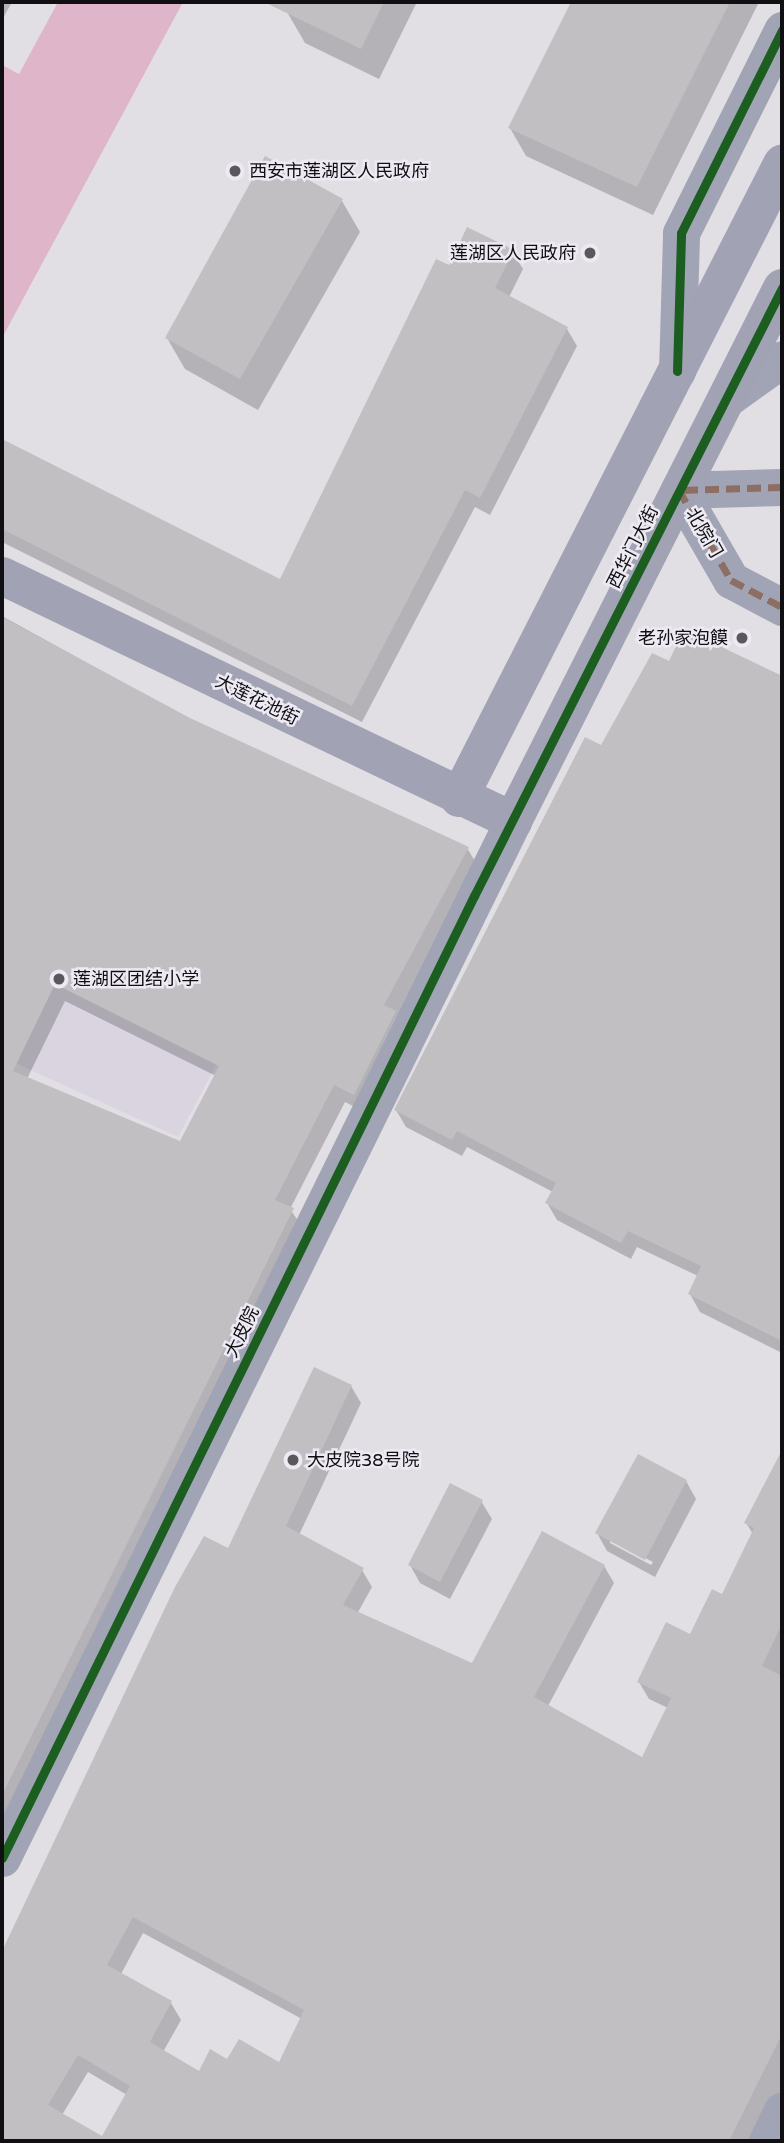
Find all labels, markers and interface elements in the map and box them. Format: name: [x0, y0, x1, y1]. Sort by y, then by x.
place label: 西安市莲湖区人民政府: [249, 160, 429, 182]
marker: 西安市莲湖区人民政府: [227, 163, 243, 179]
place label: 莲湖区人民政府: [450, 242, 576, 264]
marker: 莲湖区人民政府: [582, 245, 598, 261]
street label: 西华门大街: [603, 502, 663, 592]
street label: 北院门: [681, 504, 727, 562]
place label: 老孙家泡饃: [638, 627, 728, 649]
marker: 老孙家泡饃: [734, 630, 750, 646]
street label: 大莲花池街: [212, 671, 302, 729]
place label: 莲湖区团结小学: [73, 968, 199, 990]
marker: 莲湖区团结小学: [51, 971, 67, 987]
street label: 大皮院: [220, 1303, 264, 1361]
place label: 大皮院38号院: [307, 1449, 420, 1471]
marker: 大皮院38号院: [285, 1452, 301, 1468]

